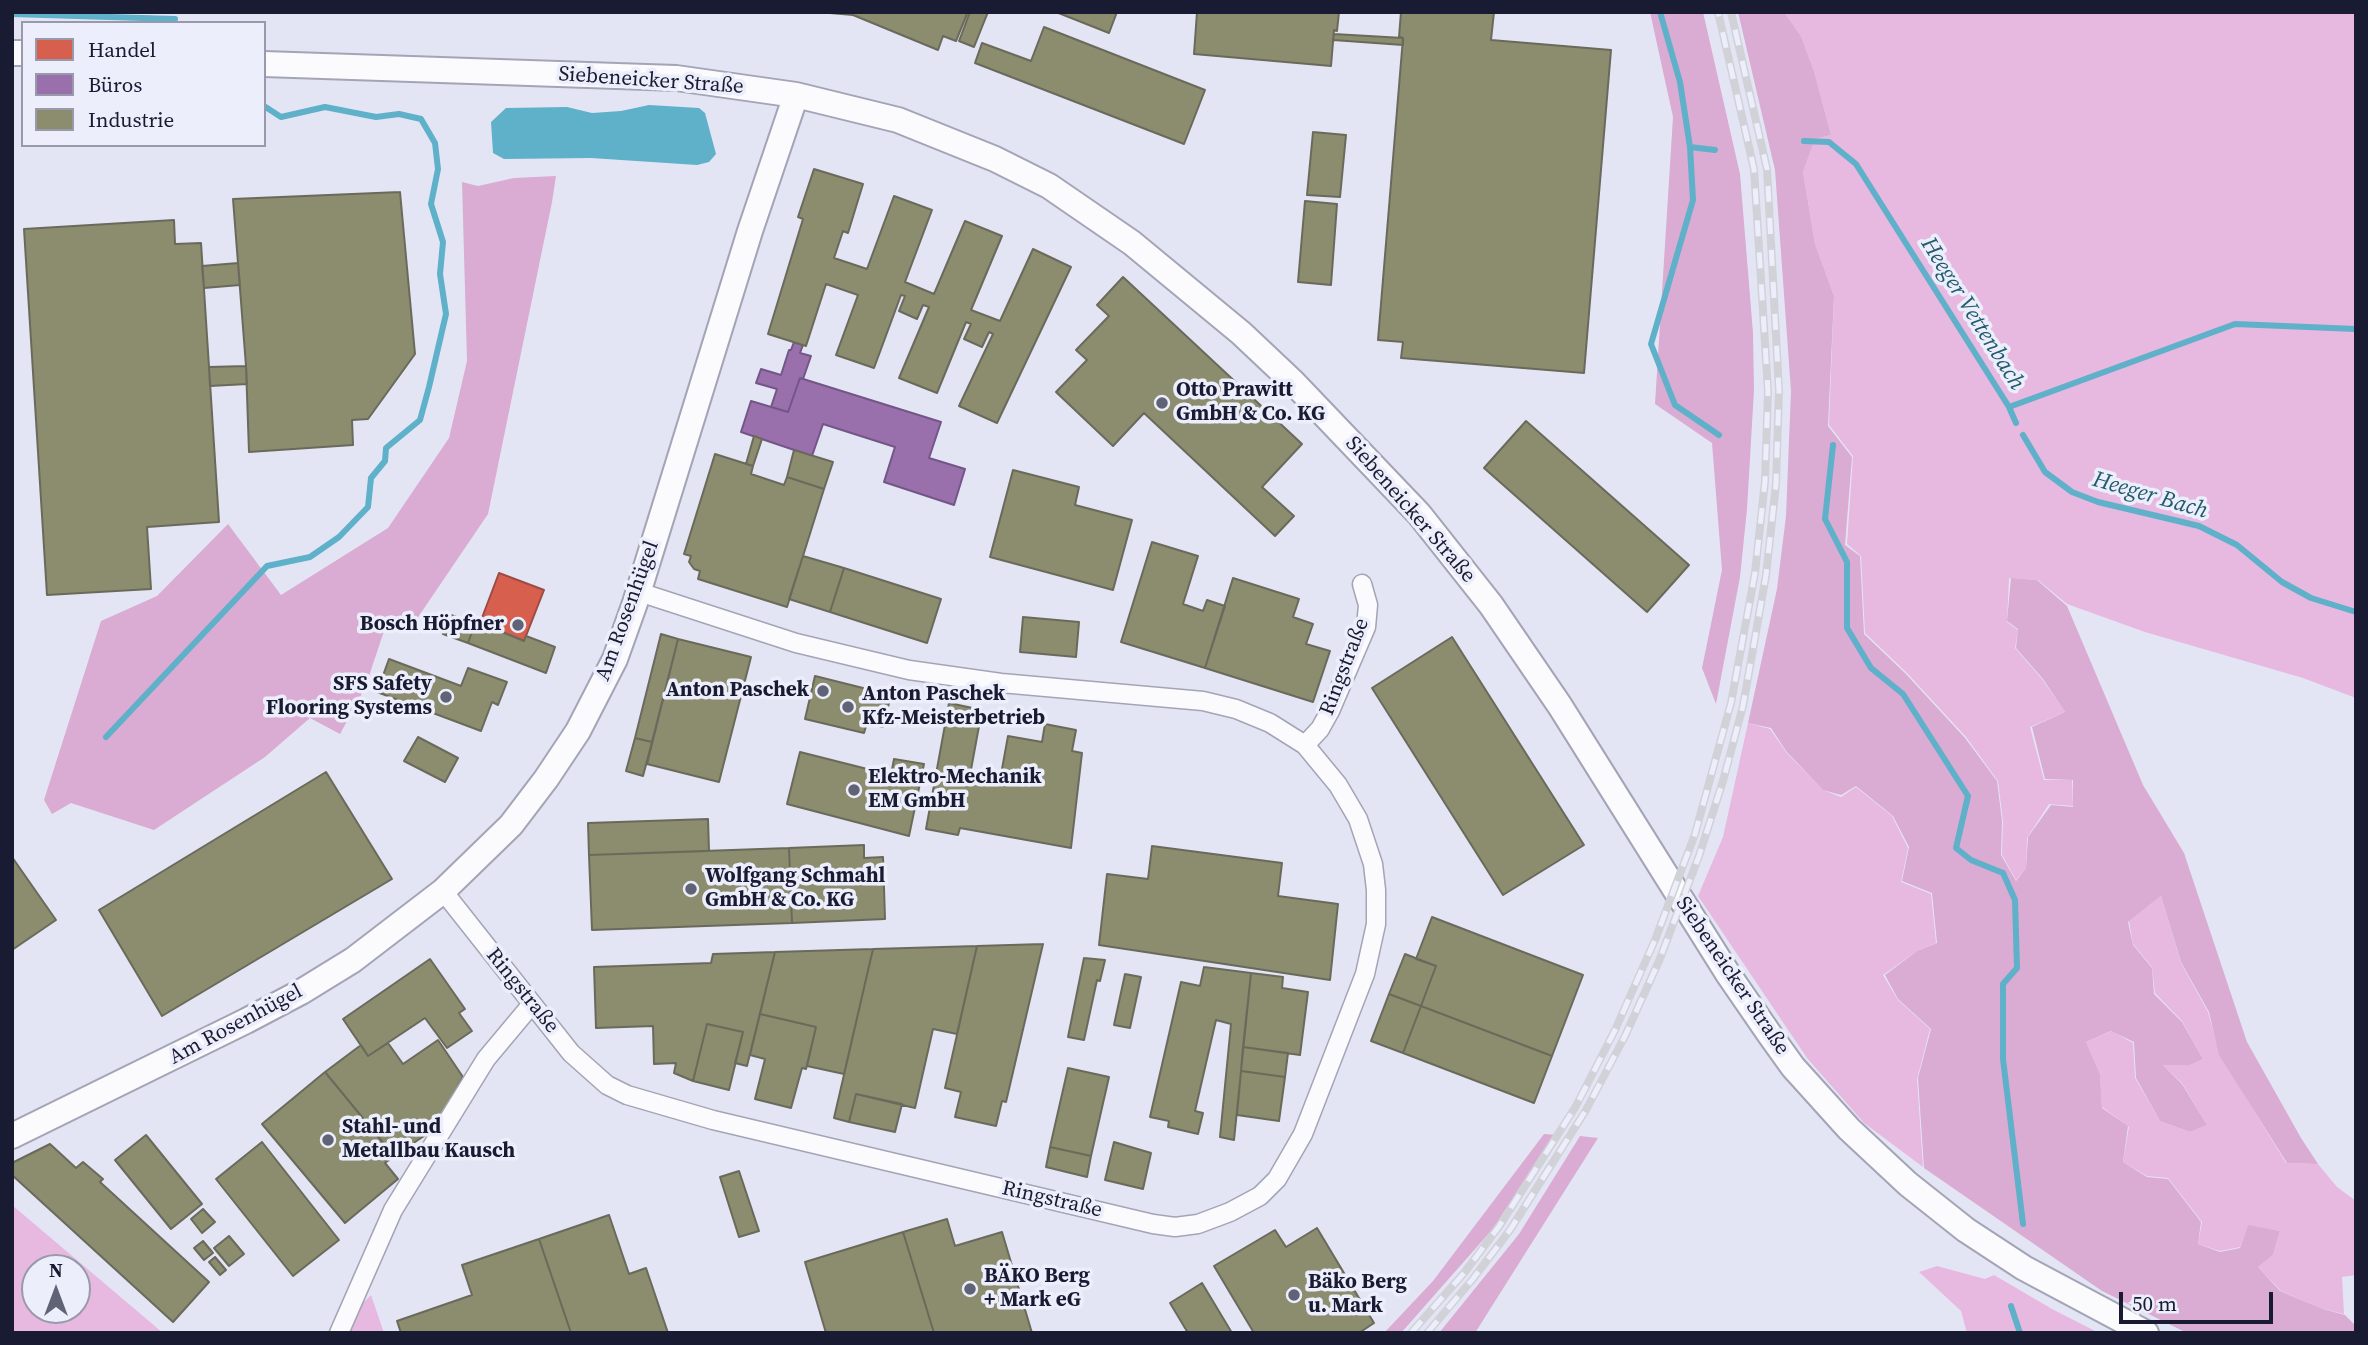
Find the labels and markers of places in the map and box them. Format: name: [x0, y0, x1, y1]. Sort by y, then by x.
place label: Otto Prawitt GmbH & Co. KG: [1176, 378, 1325, 428]
marker: Otto Prawitt GmbH & Co. KG: [1154, 395, 1170, 411]
place label: Bosch Höpfner: [360, 612, 504, 638]
marker: Bosch Höpfner: [510, 617, 526, 633]
place label: SFS Safety Flooring Systems: [266, 672, 432, 722]
place label: Anton Paschek: [666, 678, 809, 704]
place label: Anton Paschek Kfz-Meisterbetrieb: [862, 682, 1045, 732]
marker: Anton Paschek: [815, 683, 831, 699]
marker: SFS Safety Flooring Systems: [438, 689, 454, 705]
marker: Anton Paschek Kfz-Meisterbetrieb: [840, 699, 856, 715]
place label: Elektro-Mechanik EM GmbH: [868, 765, 1042, 815]
marker: Elektro-Mechanik EM GmbH: [846, 782, 862, 798]
place label: Wolfgang Schmahl GmbH & Co. KG: [705, 864, 885, 914]
marker: Wolfgang Schmahl GmbH & Co. KG: [683, 881, 699, 897]
place label: Stahl- und Metallbau Kausch: [342, 1115, 515, 1165]
marker: Stahl- und Metallbau Kausch: [320, 1132, 336, 1148]
place label: BÄKO Berg + Mark eG: [984, 1264, 1090, 1314]
place label: Bäko Berg u. Mark: [1308, 1270, 1407, 1320]
marker: BÄKO Berg + Mark eG: [962, 1281, 978, 1297]
marker: Bäko Berg u. Mark: [1286, 1287, 1302, 1303]

